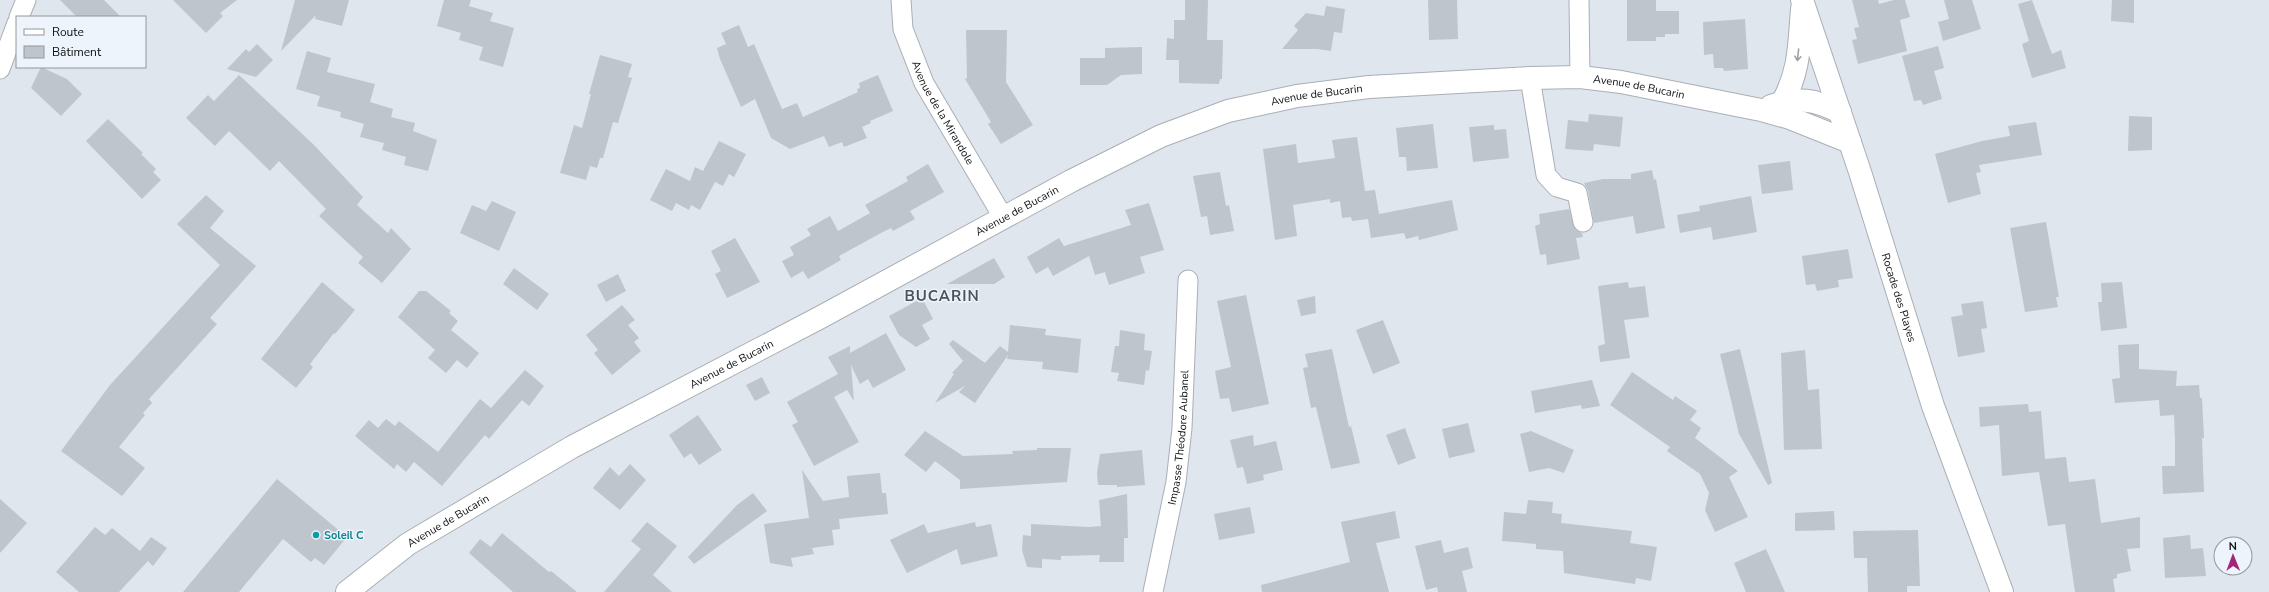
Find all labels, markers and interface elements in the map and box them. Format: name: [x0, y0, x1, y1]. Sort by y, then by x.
legend: [16, 16, 146, 68]
text: Route: [52, 24, 84, 40]
text: Bâtiment: [52, 44, 102, 60]
one-way arrow: [1794, 48, 1802, 61]
street label: Avenue de la Mirandole: [908, 59, 978, 168]
street label: Avenue de Bucarin: [1592, 72, 1686, 103]
street label: Avenue de Bucarin: [1269, 81, 1363, 109]
street label: Avenue de Bucarin: [973, 182, 1061, 240]
street label: Rocade des Playes: [1878, 251, 1920, 344]
district label: BUCARIN: [904, 286, 980, 306]
street label: Avenue de Bucarin: [687, 336, 776, 392]
street label: Impasse Théodore Aubanel: [1164, 369, 1192, 506]
street label: Avenue de Bucarin: [404, 491, 492, 551]
place label: Soleil C: [324, 528, 364, 543]
marker: Soleil C: [311, 530, 321, 540]
north arrow: [2213, 536, 2253, 576]
text: N: [2229, 539, 2237, 554]

